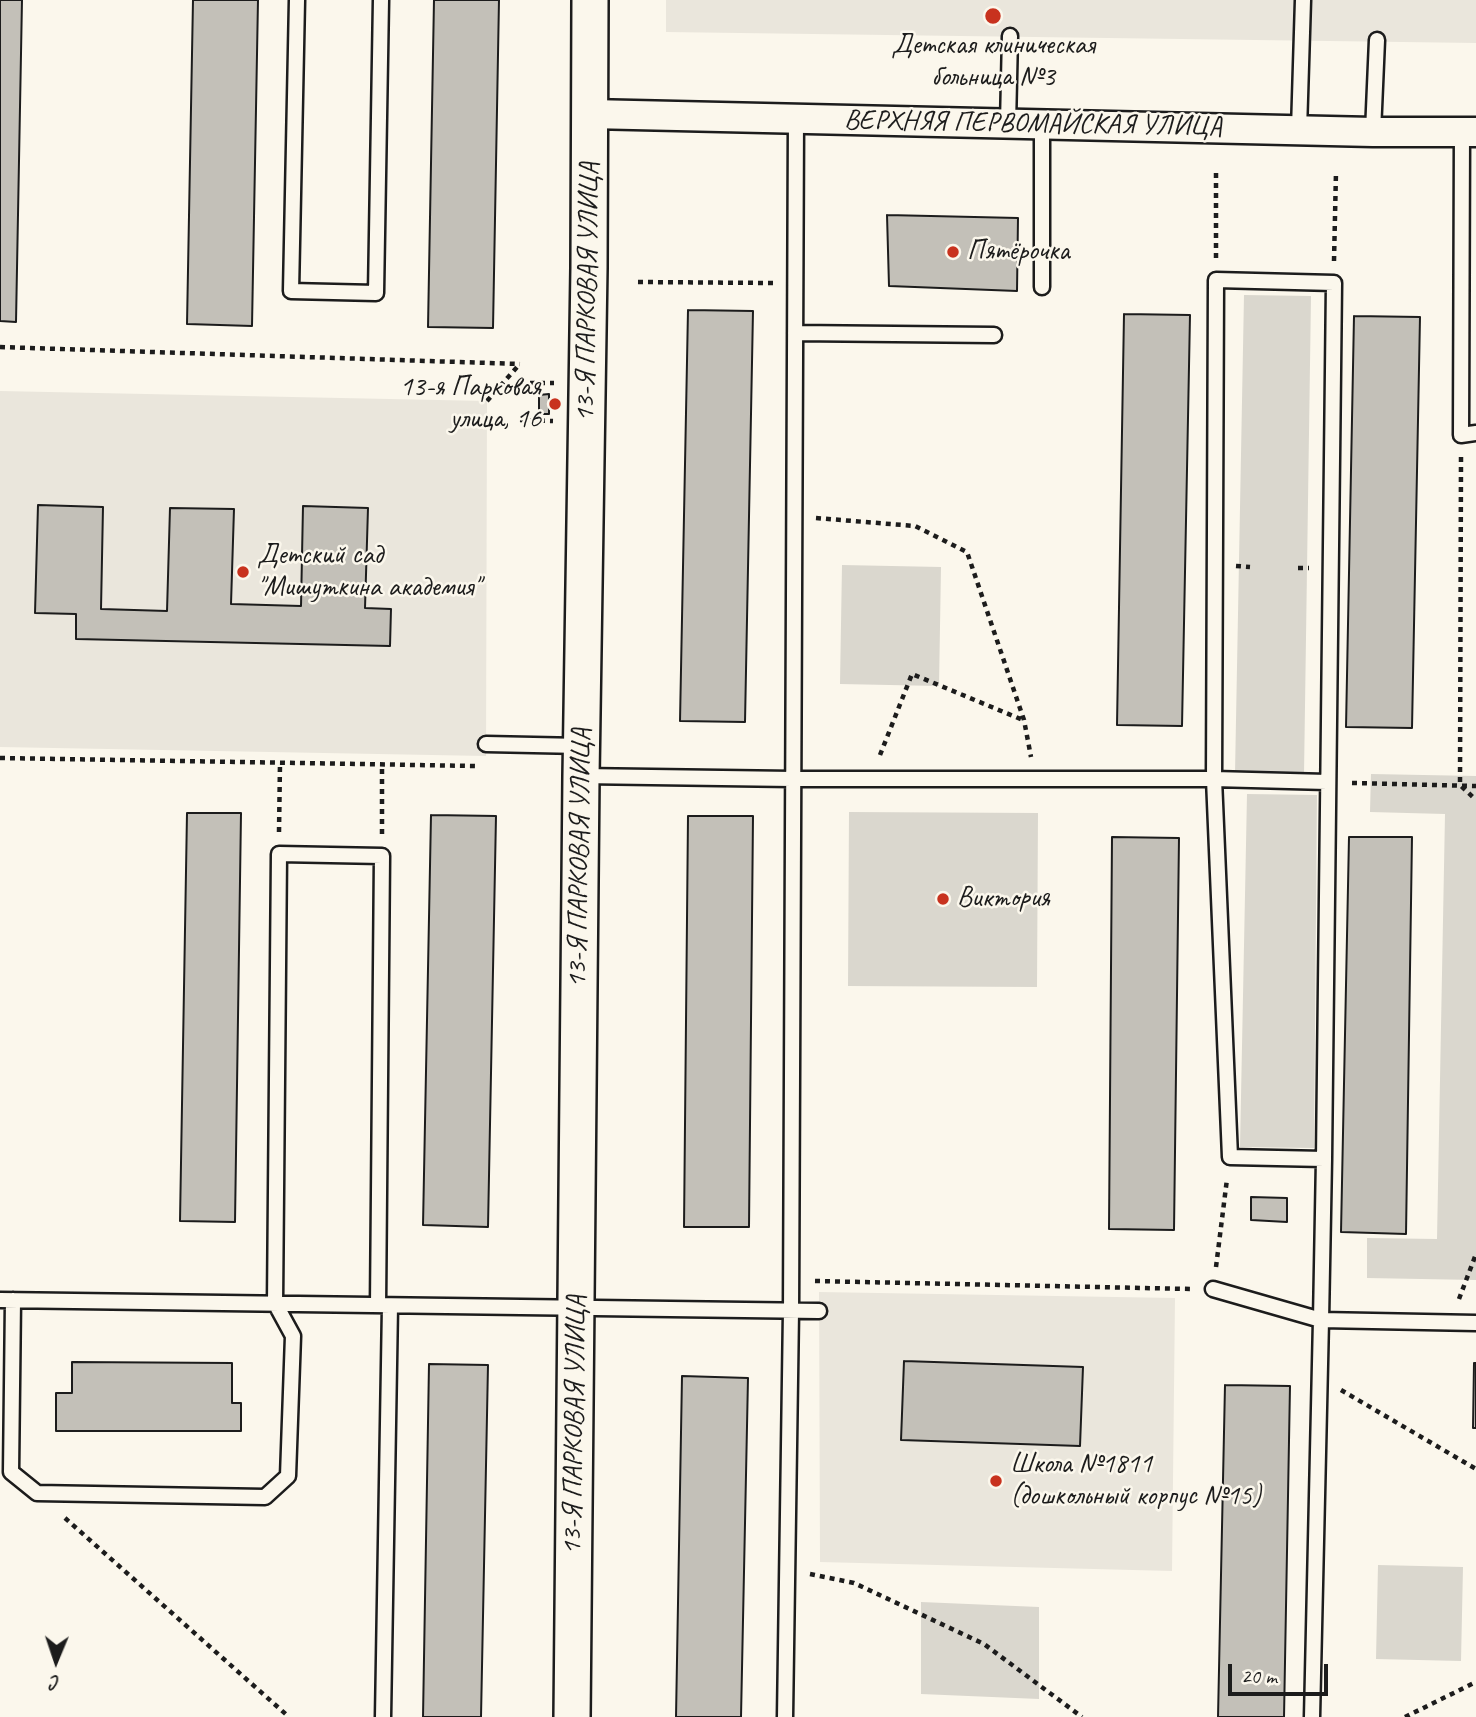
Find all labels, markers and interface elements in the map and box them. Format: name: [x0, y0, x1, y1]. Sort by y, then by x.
marker: Детская клиническая больница №3: [983, 6, 1003, 26]
place label: Детская клиническая больница №3: [891, 29, 1095, 95]
street label: ВЕРХНЯЯ ПЕРВОМАЙСКАЯ УЛИЦА: [844, 104, 1222, 144]
street label: 13-Я ПАРКОВАЯ УЛИЦА: [569, 162, 607, 422]
place label: Пятёрочка: [967, 235, 1070, 269]
marker: Пятёрочка: [945, 244, 961, 260]
place label: 13-я Парковая улица, 16: [400, 371, 541, 437]
marker: 13-я Парковая улица, 16: [547, 396, 563, 412]
place label: Детский сад "Мишуткина академия": [257, 539, 480, 605]
marker: Детский сад "Мишуткина академия": [235, 564, 251, 580]
street label: 13-Я ПАРКОВАЯ УЛИЦА: [561, 728, 599, 988]
place label: Виктория: [957, 882, 1050, 916]
marker: Виктория: [935, 891, 951, 907]
street label: 13-Я ПАРКОВАЯ УЛИЦА: [556, 1295, 594, 1555]
place label: Школа №1811 (дошкольный корпус №15): [1010, 1448, 1261, 1514]
marker: Школа №1811 (дошкольный корпус №15): [988, 1473, 1004, 1489]
north arrow: [21, 1626, 91, 1696]
scale bar: [1231, 1650, 1331, 1694]
text: 20 m: [1241, 1663, 1277, 1689]
text: С: [50, 1670, 60, 1694]

